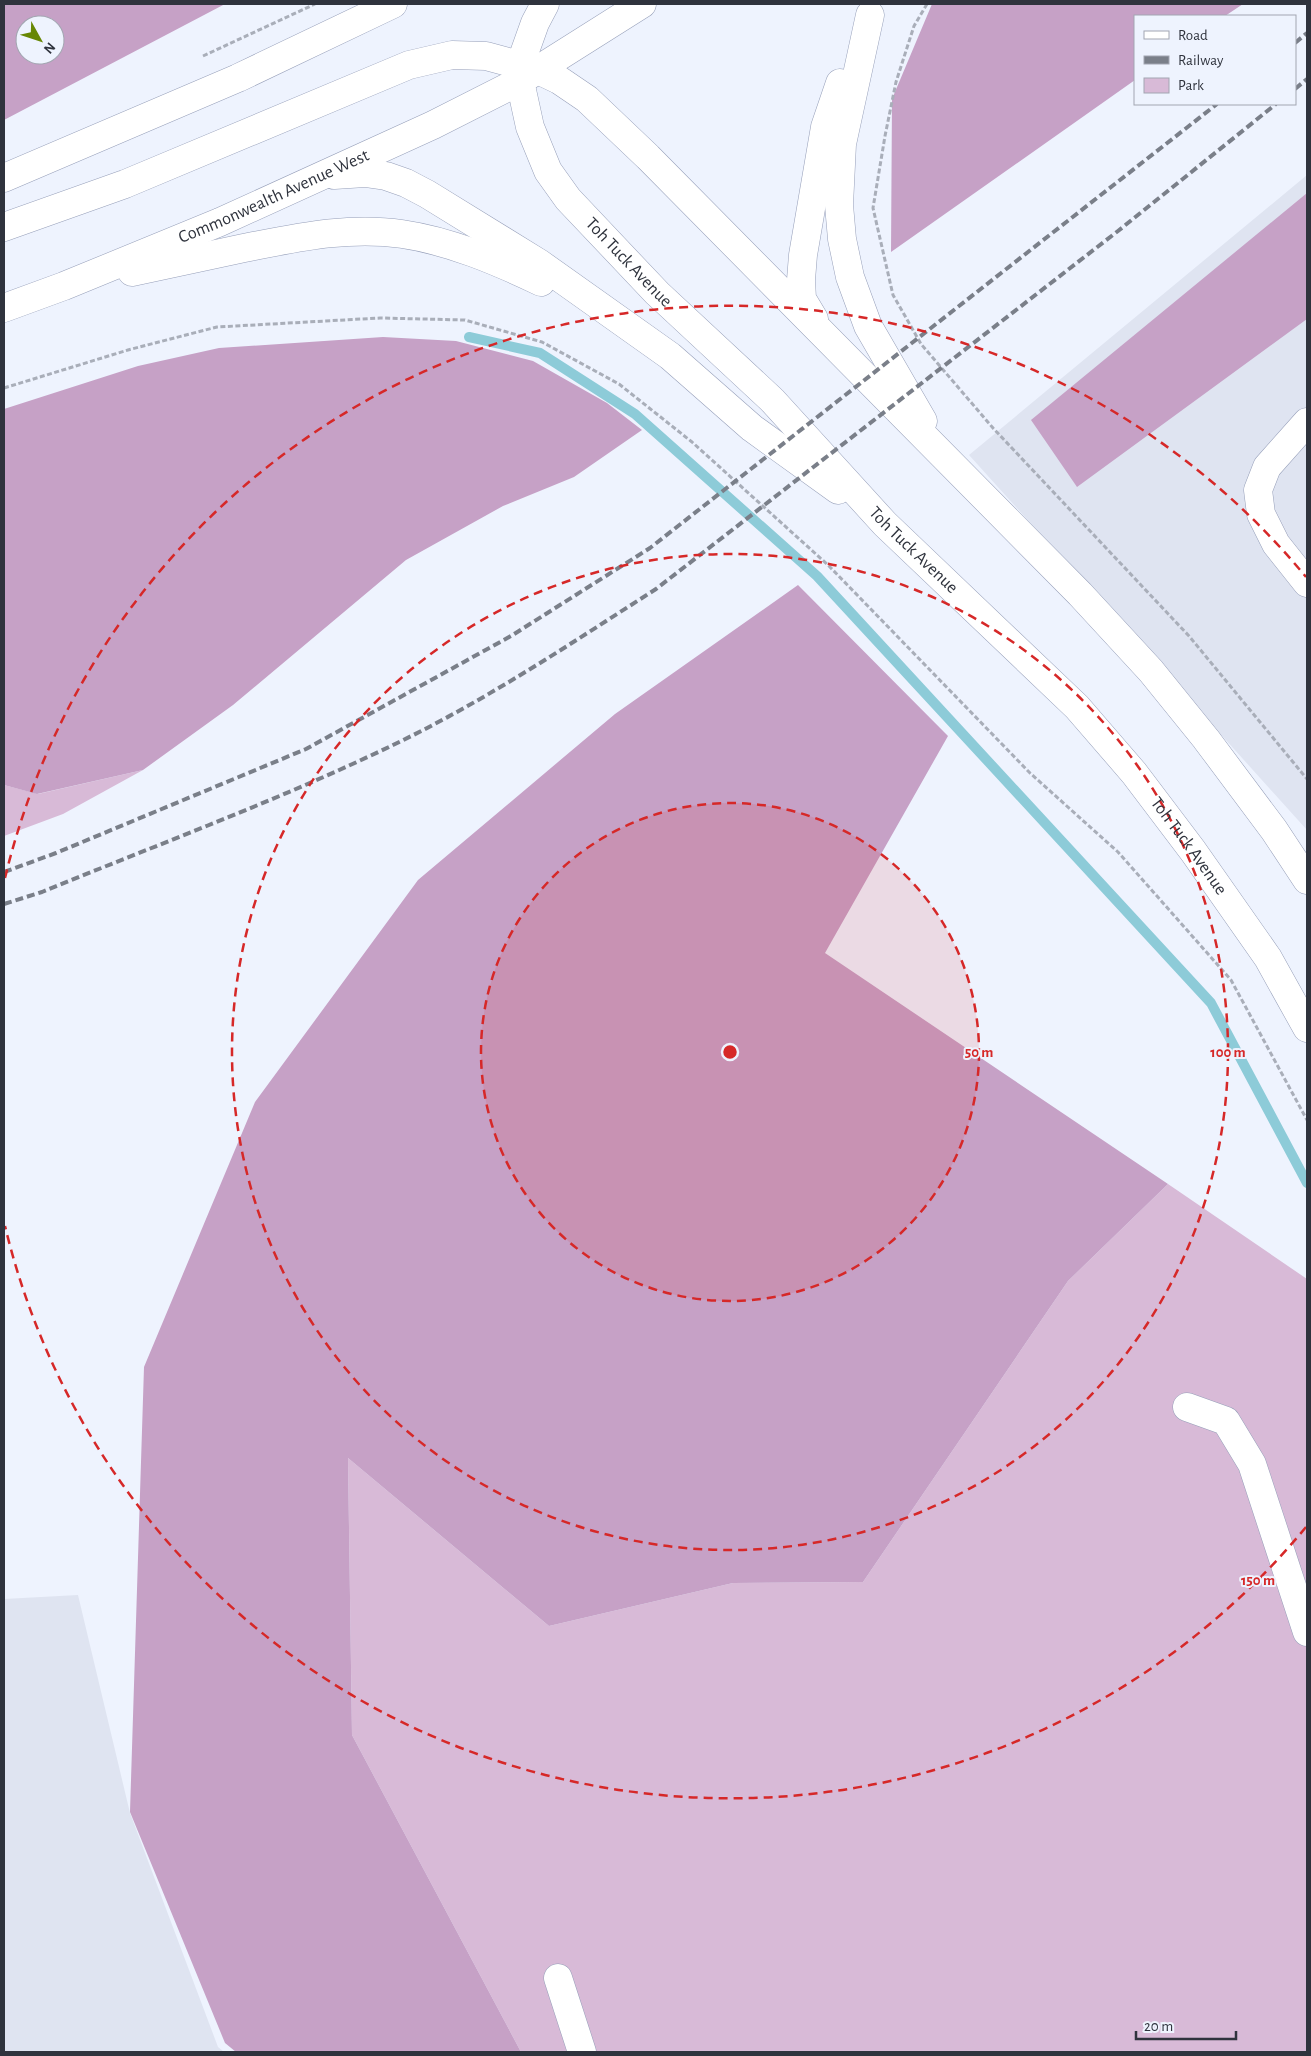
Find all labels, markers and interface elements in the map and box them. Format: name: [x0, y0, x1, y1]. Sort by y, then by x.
north arrow: [15, 15, 65, 65]
legend: [1134, 15, 1296, 105]
text: Road: [1178, 28, 1208, 43]
text: N: [41, 39, 58, 56]
text: Railway: [1178, 53, 1224, 68]
text: Park: [1178, 78, 1204, 93]
street label: Commonwealth Avenue West: [176, 146, 372, 247]
street label: Toh Tuck Avenue: [582, 214, 675, 311]
street label: Toh Tuck Avenue: [865, 504, 961, 597]
street label: Toh Tuck Avenue: [1147, 794, 1230, 898]
centre of rings: [721, 1043, 739, 1061]
text: 50 m: [965, 1045, 993, 1060]
text: 100 m: [1210, 1045, 1246, 1060]
text: 150 m: [1241, 1573, 1275, 1588]
scale bar: [1136, 2008, 1236, 2040]
text: 20 m: [1144, 2019, 1173, 2034]

